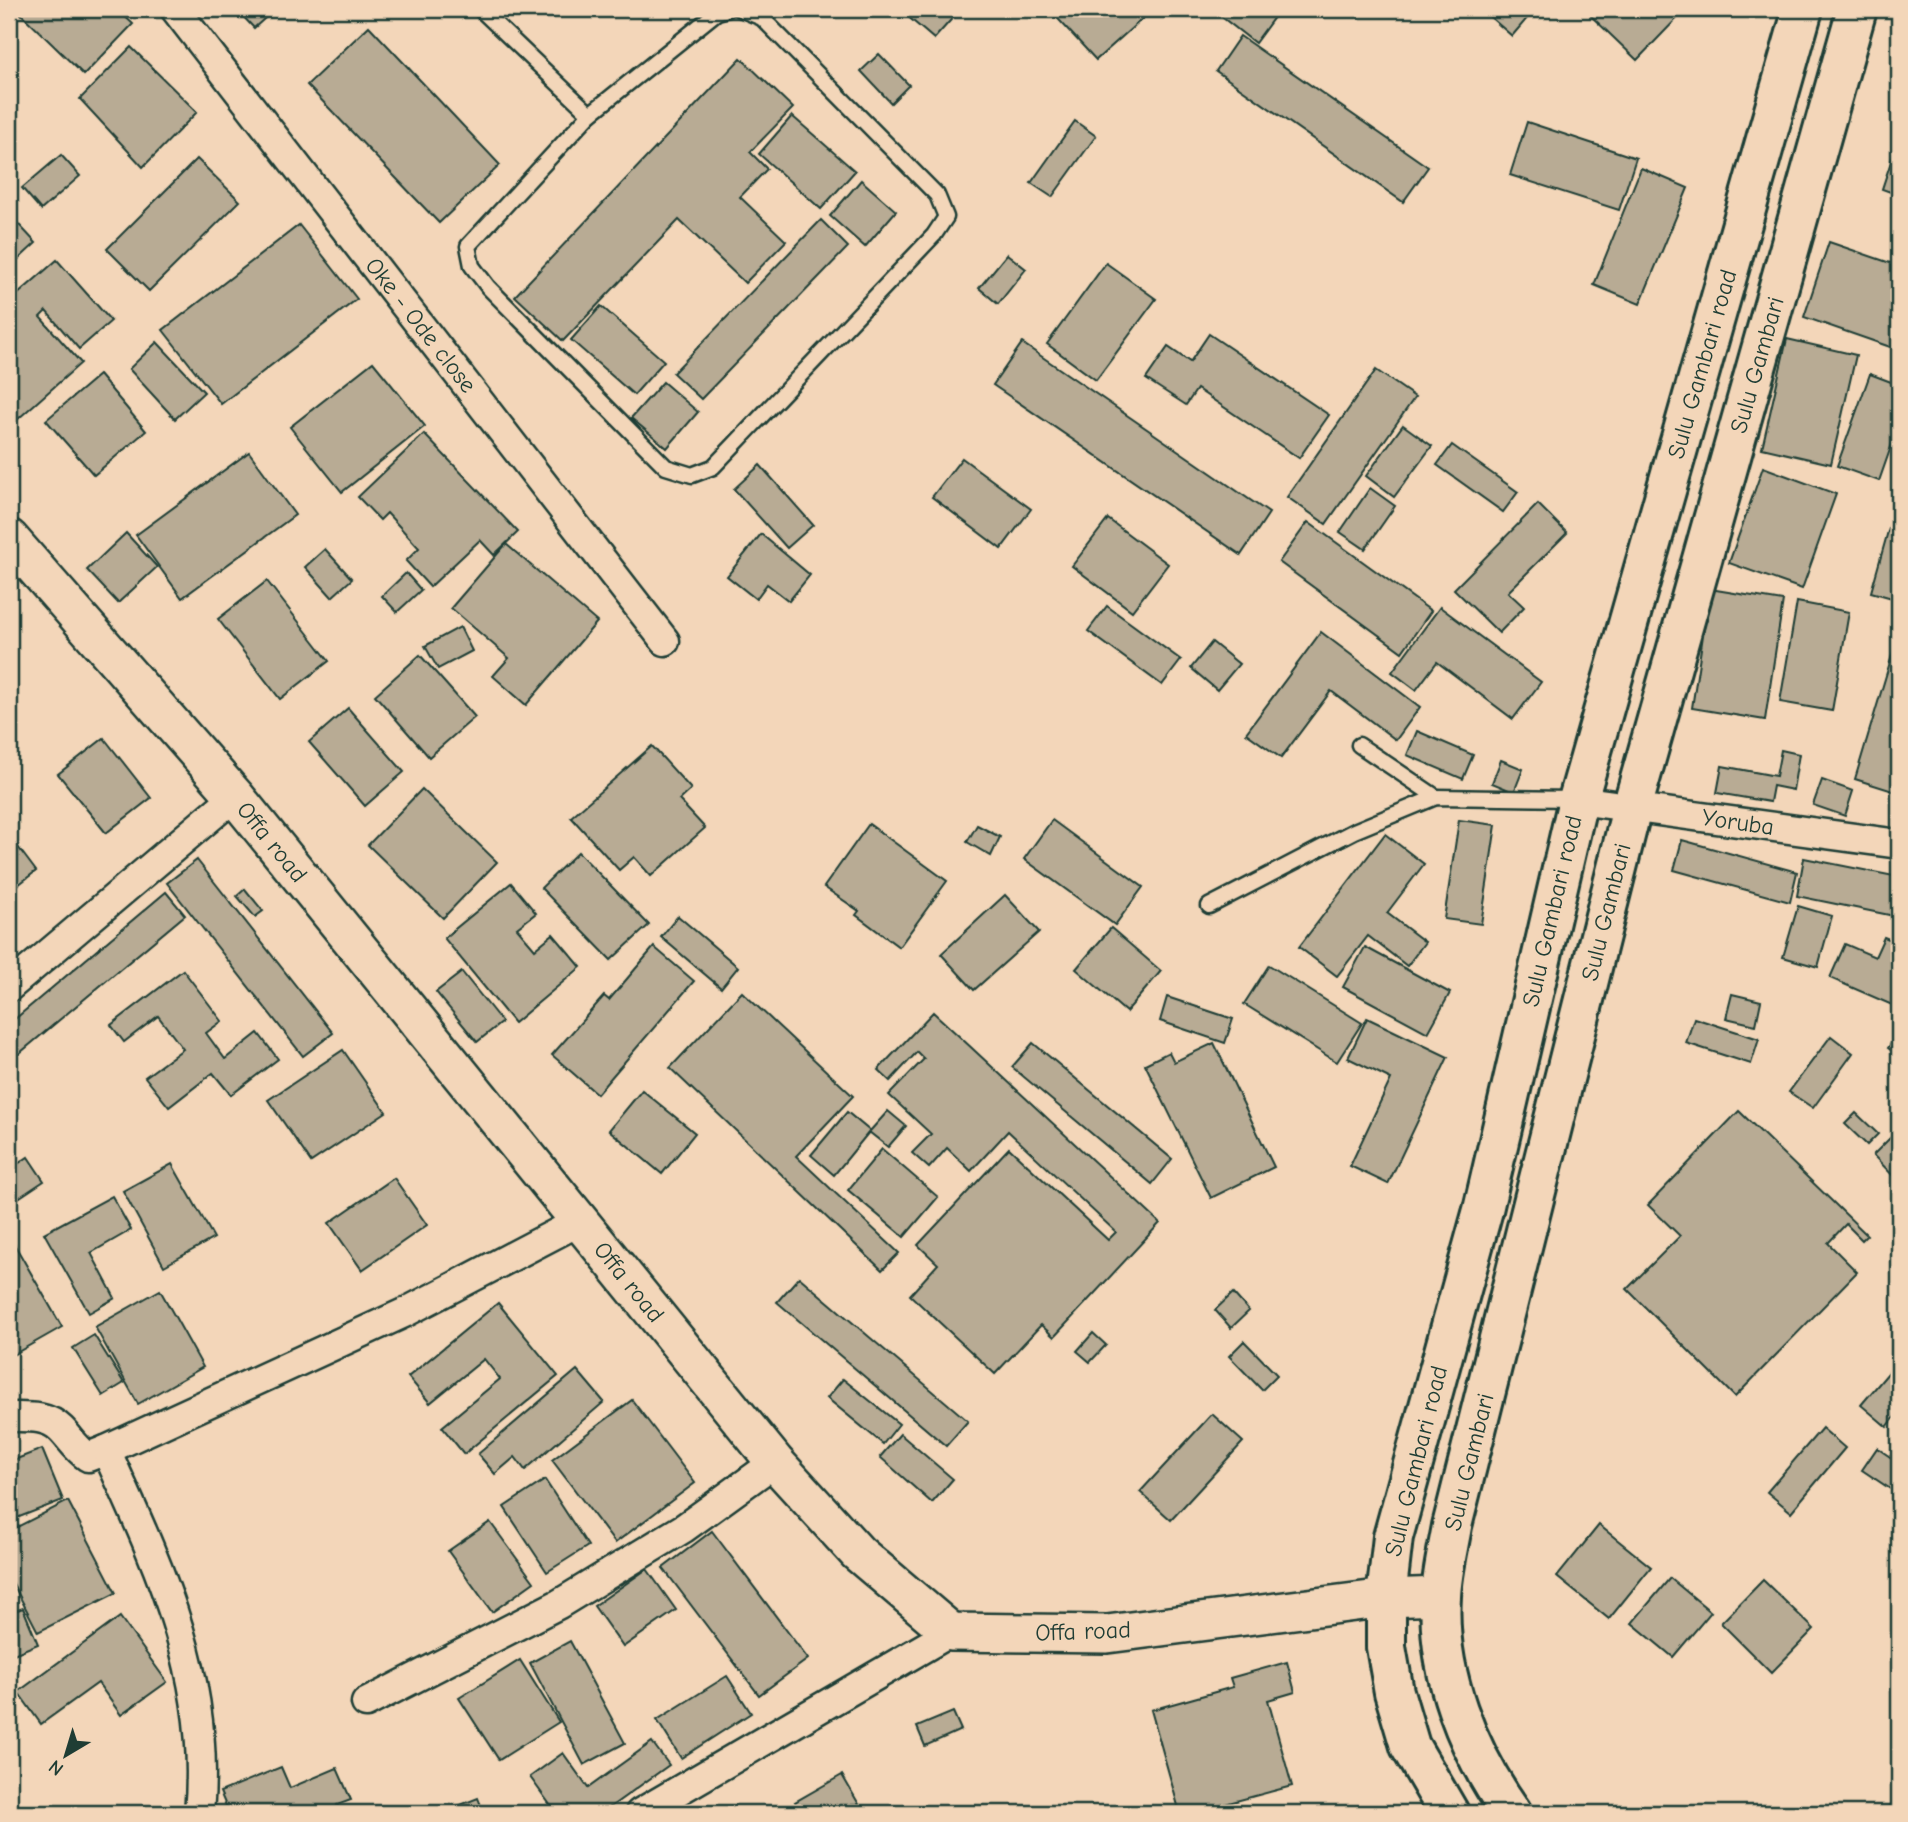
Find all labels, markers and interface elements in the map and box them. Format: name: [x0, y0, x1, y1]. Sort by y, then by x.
street label: Oke - Ode close: [360, 252, 482, 398]
street label: Sulu Gambari road: [1662, 266, 1742, 462]
street label: Sulu Gambari: [1724, 294, 1790, 436]
street label: Offa road: [231, 796, 313, 888]
street label: Yoruba: [1700, 803, 1776, 841]
street label: Sulu Gambari road: [1516, 813, 1588, 1009]
street label: Sulu Gambari: [1575, 840, 1637, 984]
street label: Offa road: [588, 1236, 670, 1328]
street label: Sulu Gambari road: [1379, 1363, 1453, 1559]
street label: Sulu Gambari: [1438, 1390, 1500, 1534]
street label: Offa road: [1035, 1615, 1131, 1647]
north arrow: [32, 1720, 102, 1790]
text: N: [44, 1755, 68, 1780]

